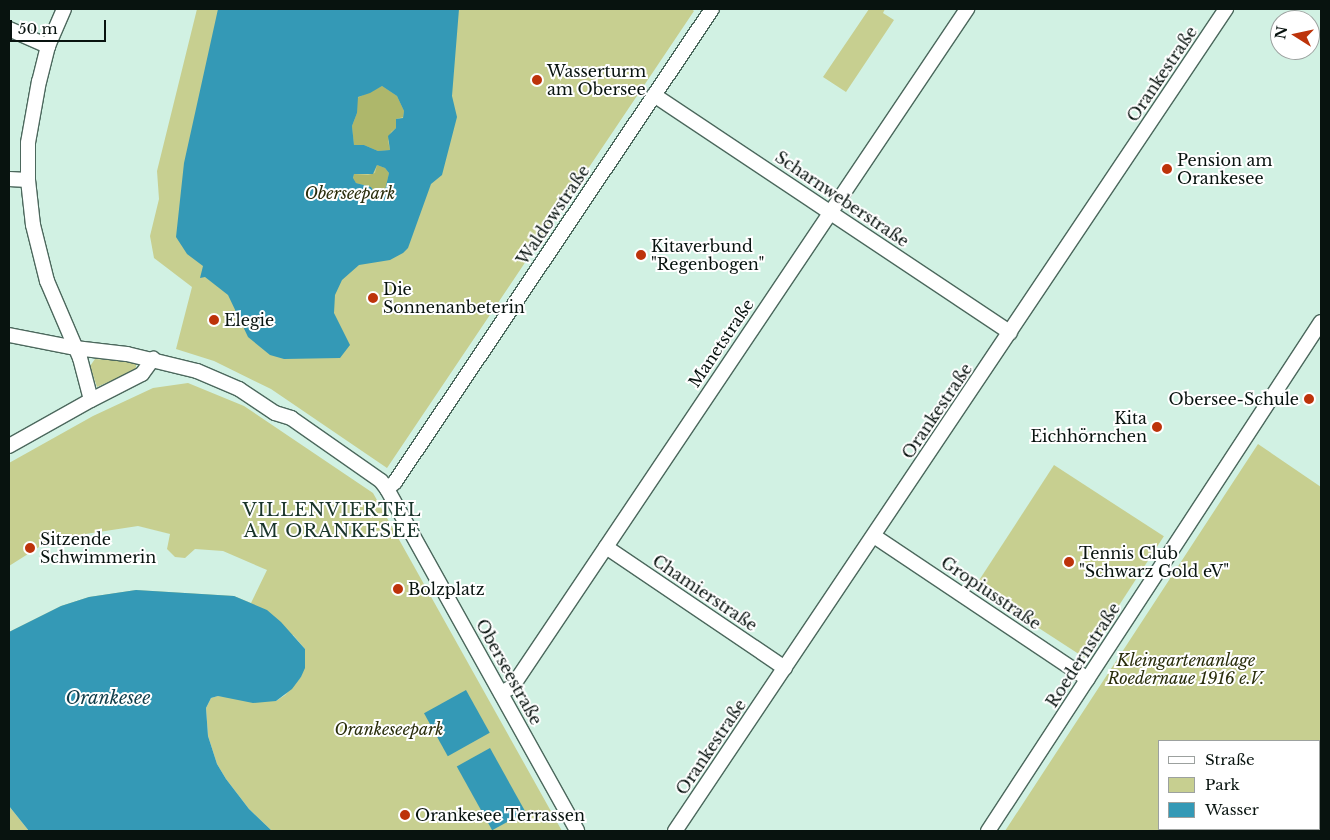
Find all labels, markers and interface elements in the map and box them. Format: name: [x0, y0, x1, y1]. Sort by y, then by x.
scale bar: [12, 10, 109, 42]
north arrow: [1270, 10, 1320, 60]
text: 50 m: [18, 19, 58, 38]
street label: Orankestraße: [1123, 23, 1201, 125]
text: N: [1271, 25, 1291, 41]
place label: Wasserturm am Obersee: [547, 61, 646, 99]
marker: Wasserturm am Obersee: [531, 74, 543, 86]
street label: Scharnweberstraße: [772, 147, 912, 251]
place label: Pension am Orankesee: [1177, 150, 1273, 188]
street label: Waldowstraße: [513, 162, 593, 268]
marker: Pension am Orankesee: [1161, 163, 1173, 175]
park label: Oberseepark: [305, 183, 395, 203]
place label: Kitaverbund "Regenbogen": [651, 236, 764, 274]
marker: Kitaverbund "Regenbogen": [635, 249, 647, 261]
place label: Die Sonnenanbeterin: [383, 279, 525, 317]
marker: Die Sonnenanbeterin: [367, 292, 379, 304]
street label: Manetstraße: [684, 295, 758, 391]
place label: Elegie: [224, 310, 274, 330]
marker: Elegie: [208, 314, 220, 326]
street label: Orankestraße: [898, 360, 976, 462]
place label: Obersee-Schule: [1169, 389, 1299, 409]
marker: Obersee-Schule: [1303, 393, 1315, 405]
place label: Kita Eichhörnchen: [1030, 408, 1147, 446]
marker: Kita Eichhörnchen: [1151, 421, 1163, 433]
district label: VILLENVIERTEL AM ORANKESEE: [241, 500, 423, 542]
place label: Sitzende Schwimmerin: [40, 529, 156, 567]
marker: Sitzende Schwimmerin: [24, 542, 36, 554]
place label: Tennis Club "Schwarz Gold eV": [1079, 543, 1229, 581]
street label: Chamierstraße: [649, 551, 761, 635]
street label: Gropiusstraße: [938, 553, 1044, 633]
marker: Tennis Club "Schwarz Gold eV": [1063, 556, 1075, 568]
place label: Bolzplatz: [408, 579, 485, 599]
marker: Bolzplatz: [392, 583, 404, 595]
street label: Roedernstraße: [1042, 599, 1124, 711]
street label: Oberseestraße: [472, 616, 546, 728]
park label: Kleingartenanlage Roedernaue 1916 e.V.: [1108, 650, 1264, 688]
water label: Orankesee: [66, 687, 150, 709]
street label: Orankestraße: [672, 696, 750, 798]
park label: Orankeseepark: [334, 719, 444, 739]
legend: [1158, 740, 1320, 830]
text: Straße: [1205, 750, 1255, 769]
text: Park: [1205, 775, 1240, 794]
text: Wasser: [1205, 800, 1259, 819]
place label: Orankesee Terrassen: [415, 805, 585, 825]
marker: Orankesee Terrassen: [399, 809, 411, 821]

